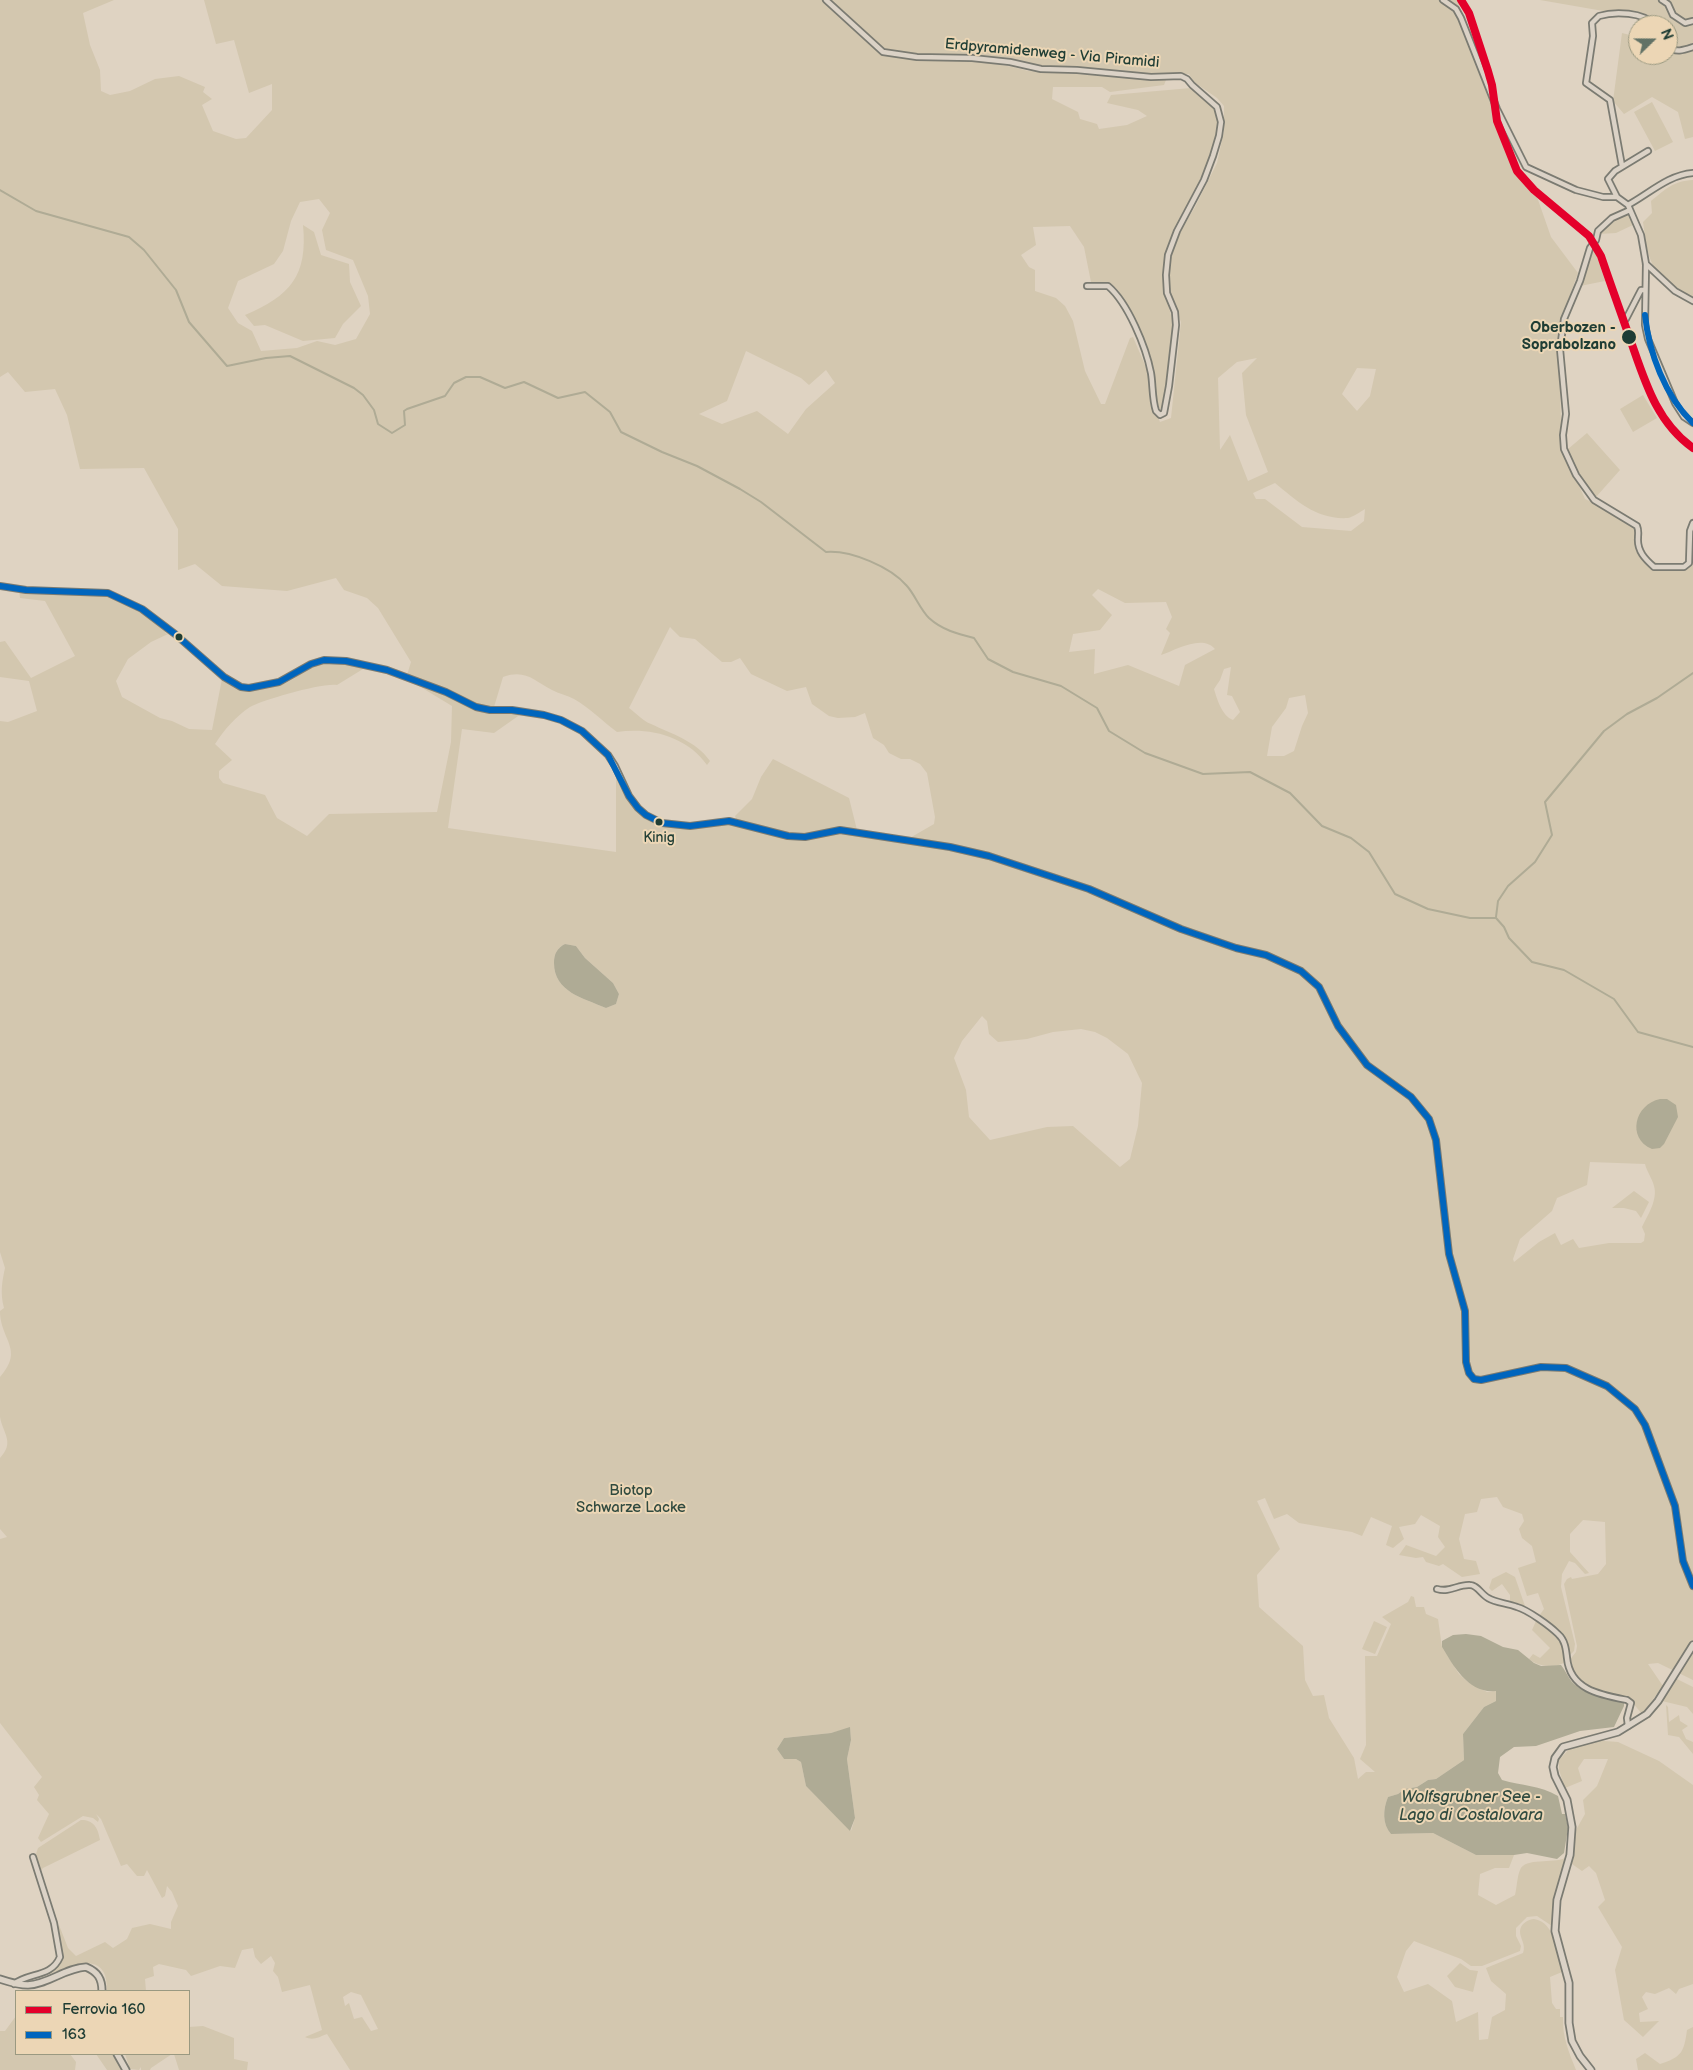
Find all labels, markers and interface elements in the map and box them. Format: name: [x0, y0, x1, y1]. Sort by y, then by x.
north arrow: [1628, 15, 1678, 65]
text: N: [1657, 27, 1676, 43]
street label: Erdpyramidenweg - Via Piramidi: [944, 36, 1160, 72]
place label: Oberbozen - Soprabolzano: [1522, 319, 1616, 354]
marker: Oberbozen - Soprabolzano: [1620, 328, 1638, 346]
unlabelled marker: [174, 632, 184, 642]
marker: Kinig: [654, 817, 664, 827]
place label: Kinig: [643, 830, 675, 846]
park label: Biotop Schwarze Lacke: [576, 1482, 686, 1517]
water label: Wolfsgrubner See - Lago di Costalovara: [1399, 1788, 1543, 1826]
legend: [15, 1990, 190, 2055]
text: Ferrovia 160: [62, 2000, 145, 2019]
text: 163: [62, 2025, 86, 2044]

